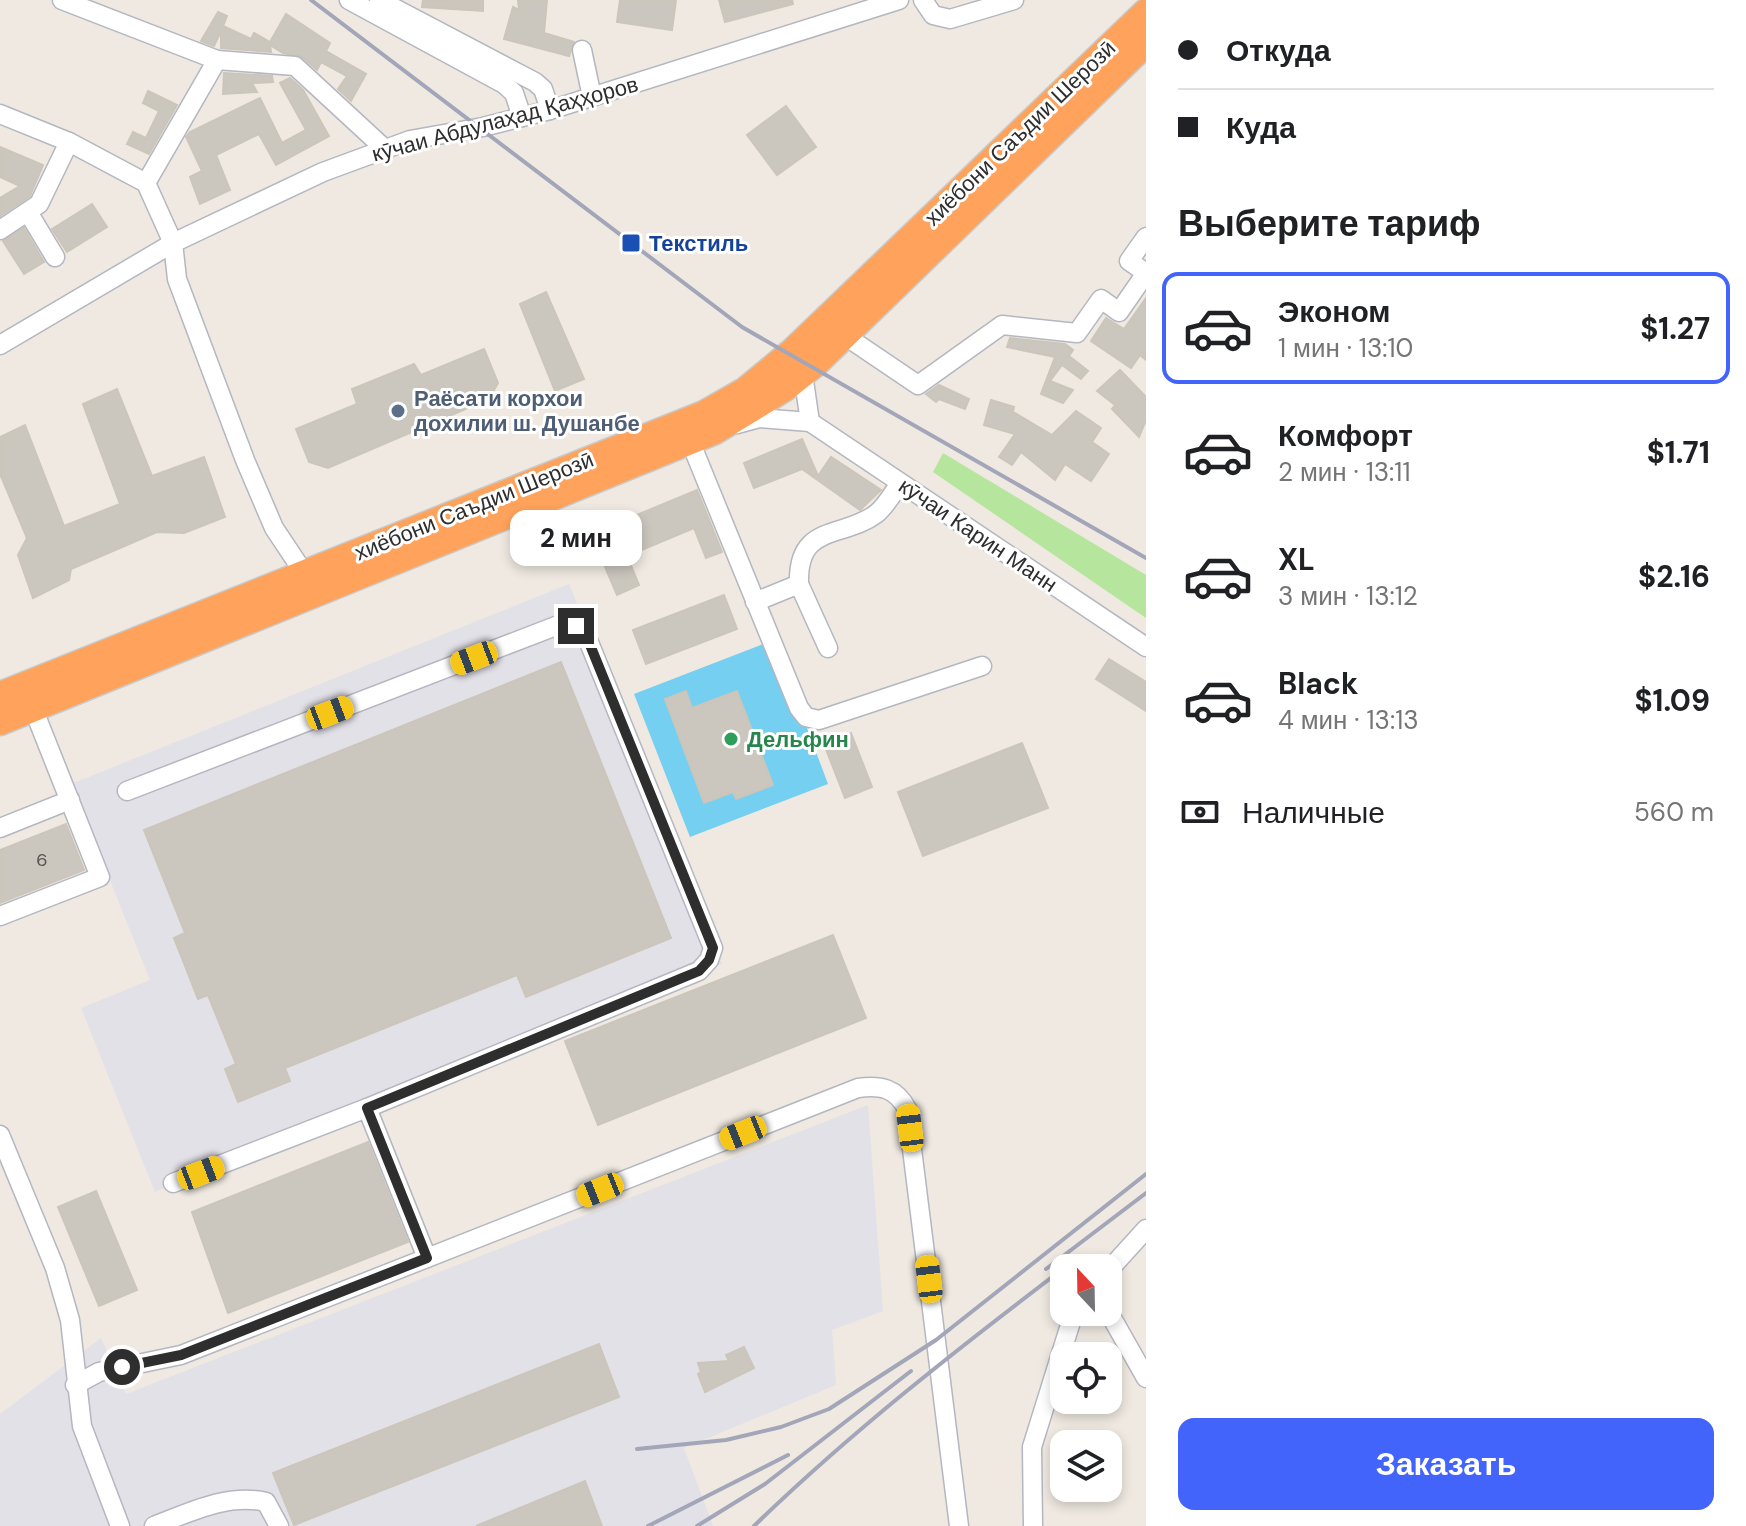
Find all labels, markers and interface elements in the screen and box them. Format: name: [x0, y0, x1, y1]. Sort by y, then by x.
text: Откуда: [1226, 31, 1331, 70]
street label: хиёбони Саъдии Шерозӣ: [918, 34, 1122, 232]
street label: кӯчаи Абдулаҳад Қаҳҳоров: [369, 69, 641, 169]
text: Куда: [1226, 108, 1296, 147]
text: Выберите тариф: [1178, 200, 1481, 247]
place label: Текстиль: [649, 229, 748, 258]
marker: Текстиль: [620, 232, 642, 254]
icon: car: [1182, 292, 1254, 364]
text: Эконом: [1278, 292, 1391, 331]
text: $1.27: [1640, 309, 1710, 348]
text: 1 мин · 13:10: [1278, 331, 1413, 365]
place label: Раёсати корхои дохилии ш. Душанбе: [414, 384, 640, 438]
marker: Раёсати корхои дохилии ш. Душанбе: [389, 402, 407, 420]
icon: car: [1182, 416, 1254, 488]
text: Комфорт: [1278, 416, 1413, 455]
text: $1.71: [1647, 433, 1710, 472]
street label: хиёбони Саъдии Шерозӣ: [350, 445, 598, 567]
text: 2 мин · 13:11: [1278, 455, 1411, 489]
street label: кӯчаи Карин Манн: [893, 471, 1063, 599]
callout: 2 мин: [510, 510, 642, 566]
text: 2 мин: [540, 521, 612, 555]
icon: car: [1182, 540, 1254, 612]
text: XL: [1278, 540, 1315, 579]
text: $2.16: [1638, 557, 1710, 596]
text: 3 мин · 13:12: [1278, 579, 1418, 613]
route end: [558, 608, 594, 644]
car: [447, 638, 501, 678]
icon: car: [1182, 664, 1254, 736]
text: Black: [1278, 664, 1358, 703]
text: $1.09: [1634, 681, 1710, 720]
car: [303, 693, 357, 733]
text: 4 мин · 13:13: [1278, 703, 1419, 737]
place label: Дельфин: [747, 725, 849, 754]
marker: Дельфин: [722, 730, 740, 748]
icon: cash: [1178, 790, 1222, 834]
text: Наличные: [1242, 793, 1385, 832]
text: 560 m: [1634, 795, 1714, 829]
house number: 6: [36, 848, 48, 872]
car: [895, 1103, 925, 1153]
car: [716, 1113, 770, 1153]
car: [174, 1153, 228, 1193]
car: [573, 1170, 627, 1210]
car: [914, 1254, 944, 1304]
north arrow: [1050, 1254, 1122, 1326]
map controls: [1050, 1254, 1122, 1502]
button: locate: [1050, 1342, 1122, 1414]
route start: [104, 1349, 140, 1385]
button: Заказать: [1178, 1418, 1714, 1510]
button: layers: [1050, 1430, 1122, 1502]

